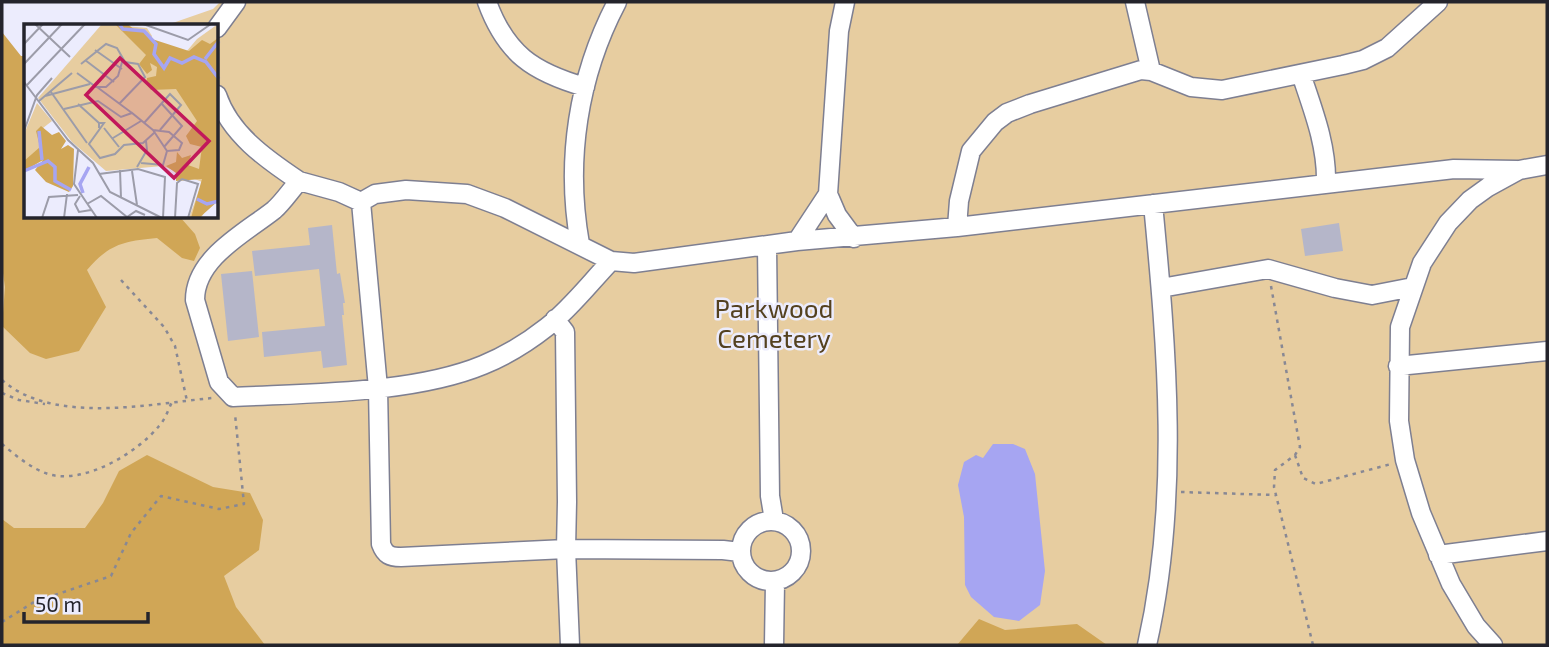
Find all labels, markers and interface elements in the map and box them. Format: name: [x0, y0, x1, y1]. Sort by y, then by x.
inset map: [24, 24, 219, 219]
park label: Parkwood Cemetery: [715, 292, 833, 353]
scale bar: [24, 580, 149, 624]
text: 50 m: [35, 591, 82, 616]

